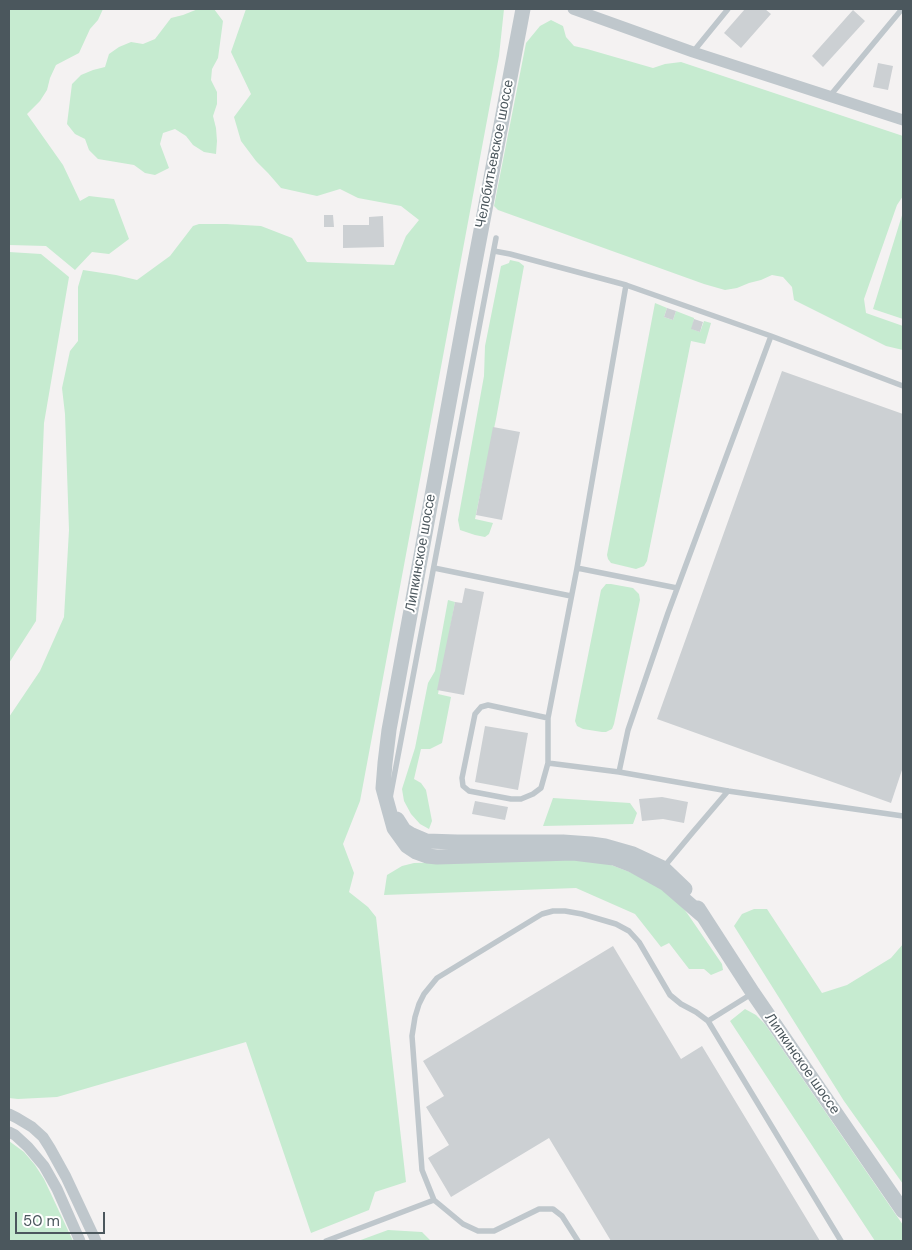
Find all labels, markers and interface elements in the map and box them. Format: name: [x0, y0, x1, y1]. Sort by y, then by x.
street label: Челобитьевское шоссе: [472, 78, 518, 230]
street label: Липкинское шоссе: [402, 493, 440, 613]
street label: Липкинское шоссе: [761, 1010, 843, 1118]
scale bar: [18, 1202, 108, 1234]
text: 50 m: [23, 1211, 60, 1231]

